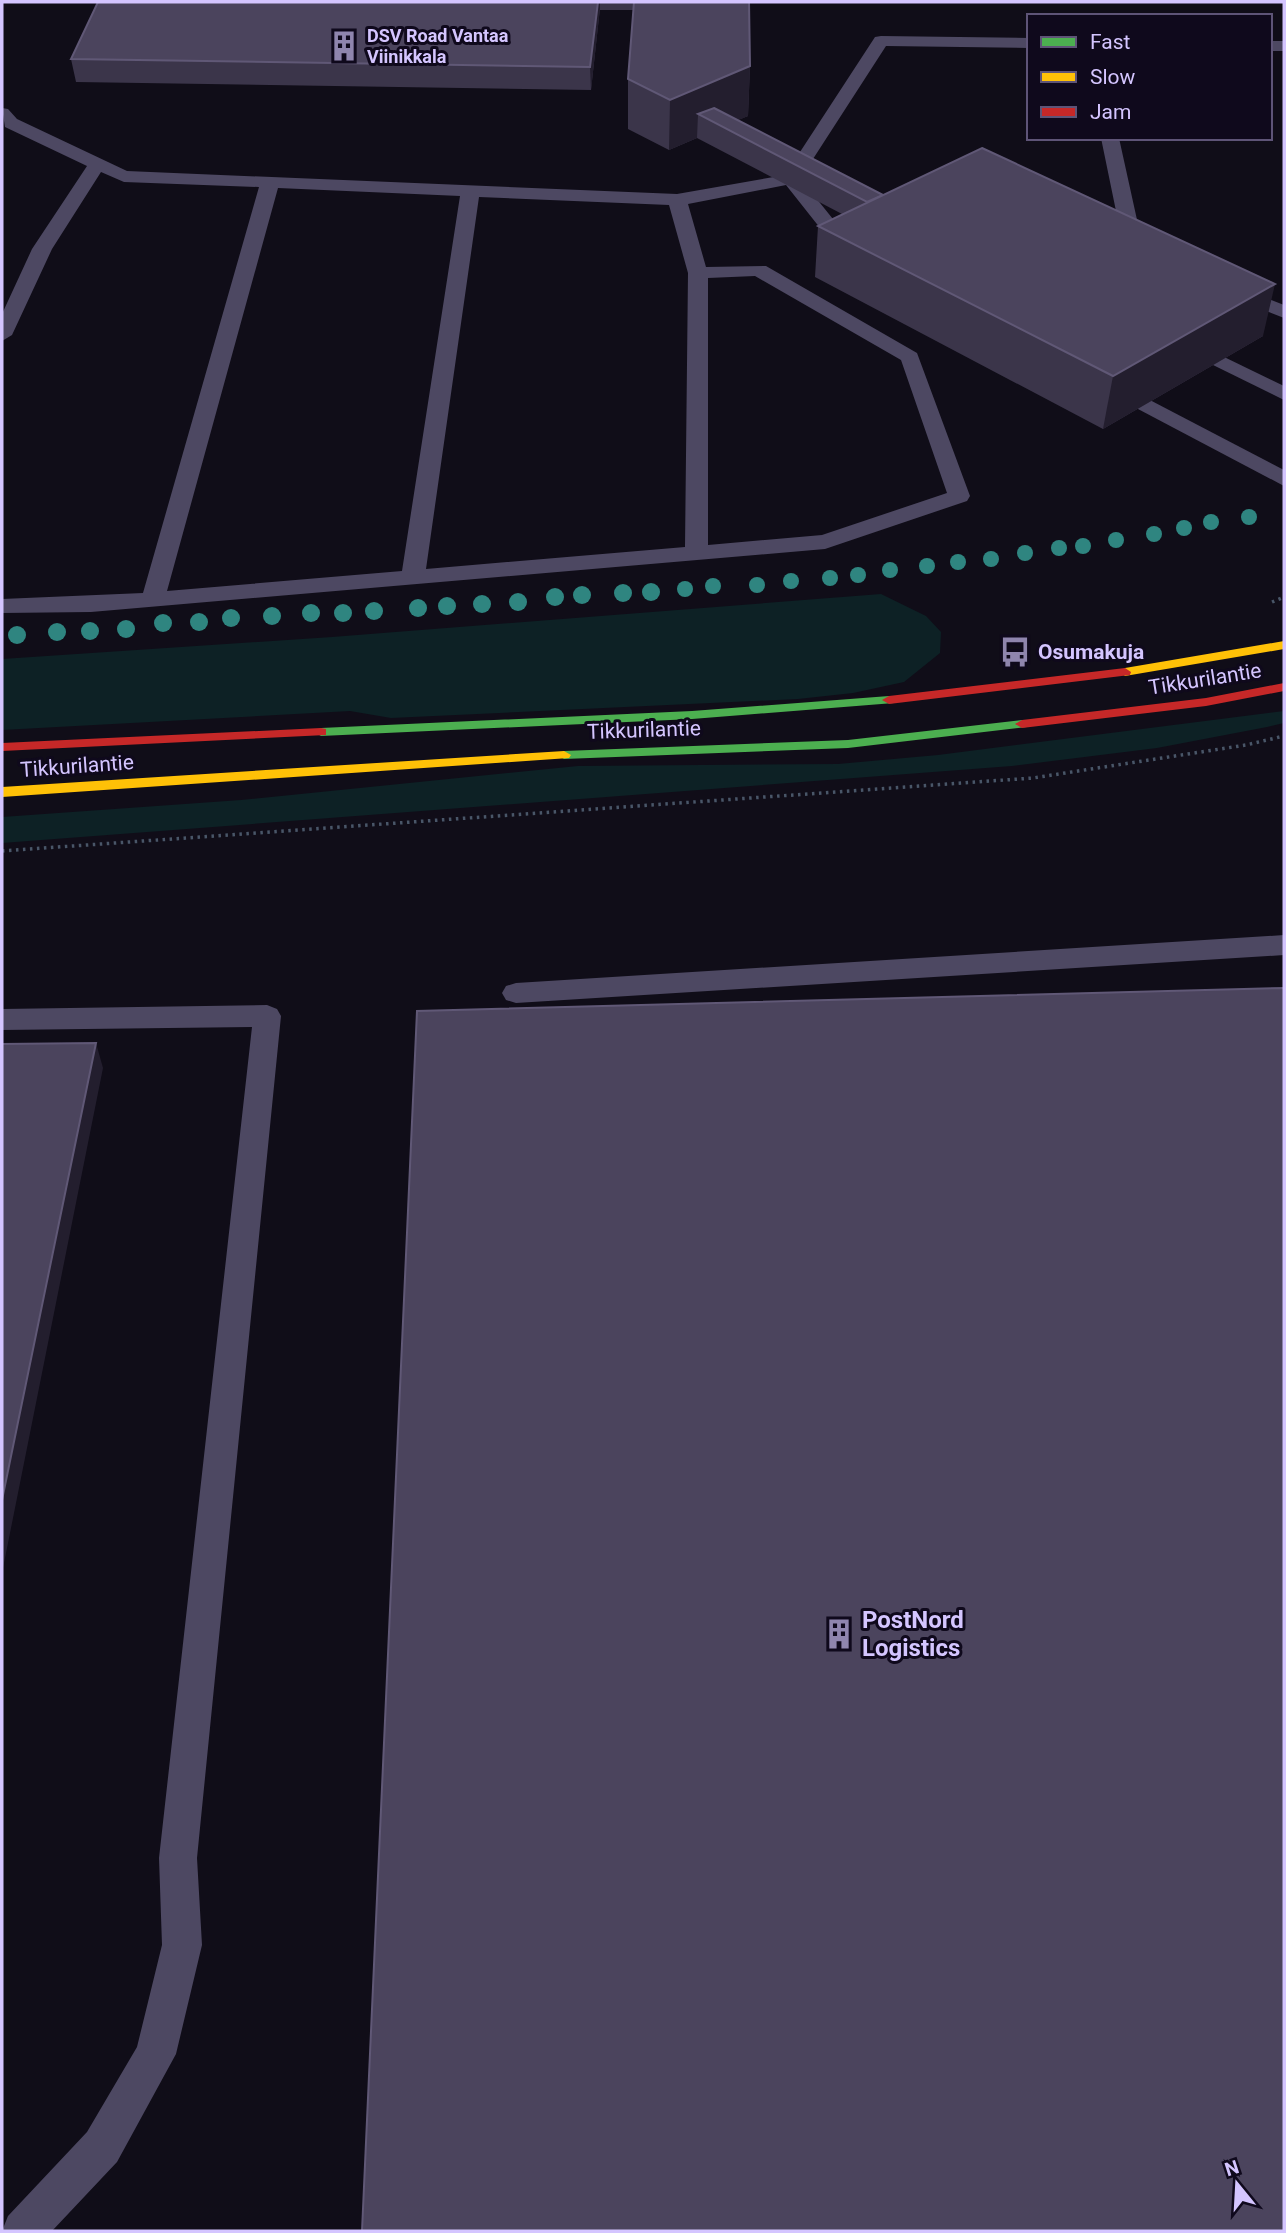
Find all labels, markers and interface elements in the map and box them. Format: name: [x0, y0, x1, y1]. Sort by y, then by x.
legend: [1027, 14, 1272, 140]
place label: DSV Road Vantaa Viinikkala: [367, 25, 509, 67]
building icon: DSV Road Vantaa Viinikkala: [327, 29, 361, 63]
text: Fast: [1090, 30, 1131, 54]
text: Slow: [1090, 65, 1136, 89]
text: Jam: [1090, 100, 1131, 124]
bus stop icon: Osumakuja: [998, 635, 1032, 669]
place label: Osumakuja: [1038, 640, 1144, 664]
street label: Tikkurilantie: [1147, 658, 1263, 700]
street label: Tikkurilantie: [587, 716, 701, 744]
street label: Tikkurilantie: [19, 750, 135, 782]
place label: PostNord Logistics: [862, 1606, 964, 1662]
building icon: PostNord Logistics: [822, 1617, 856, 1651]
north arrow: [1202, 2149, 1272, 2219]
text: N: [1222, 2155, 1242, 2181]

